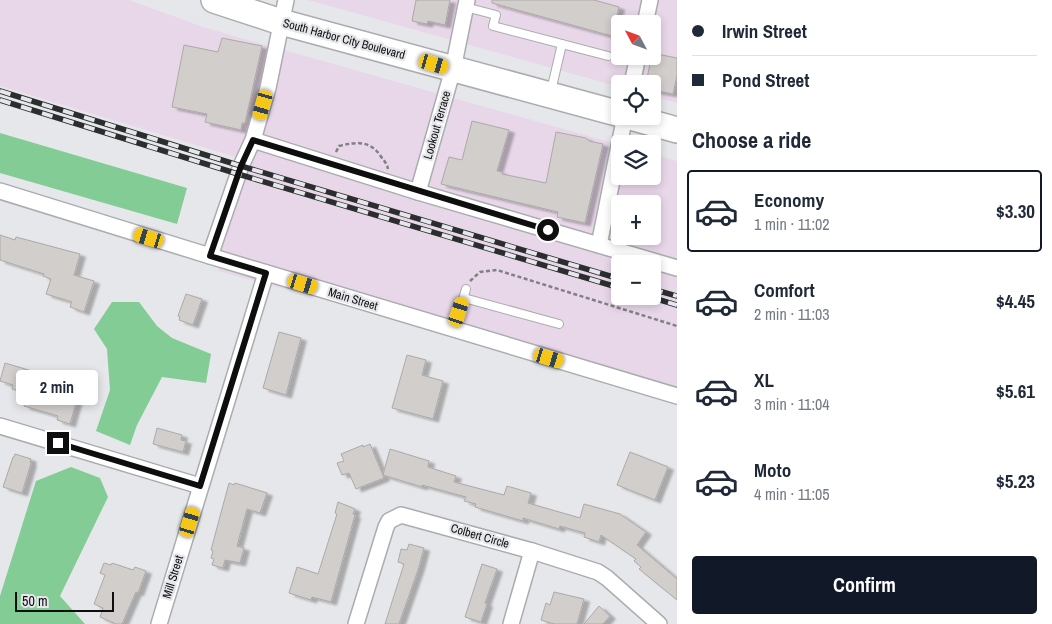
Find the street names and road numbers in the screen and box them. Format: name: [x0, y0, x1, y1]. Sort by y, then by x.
street label: South Harbor City Boulevard: [281, 15, 407, 63]
street label: Lookout Terrace: [420, 89, 454, 161]
street label: Main Street: [326, 284, 380, 314]
street label: Colbert Circle: [449, 520, 511, 552]
street label: Mill Street: [159, 553, 187, 601]

